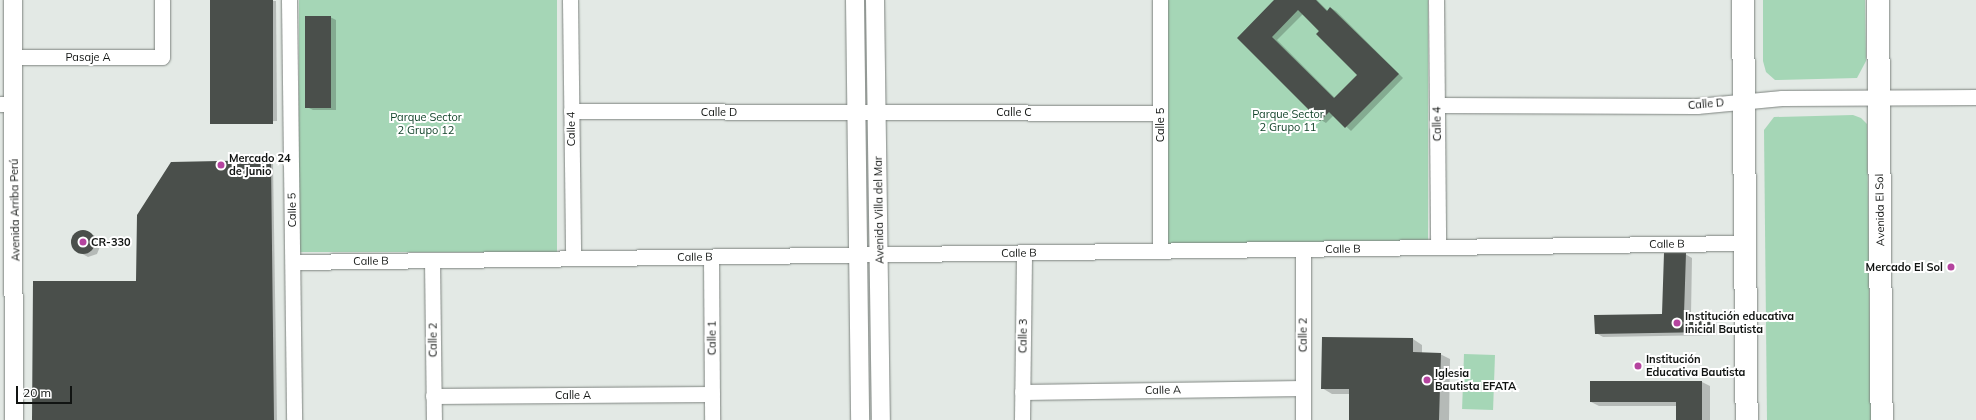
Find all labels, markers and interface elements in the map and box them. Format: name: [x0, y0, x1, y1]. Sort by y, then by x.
street label: Pasaje A: [65, 50, 111, 64]
street label: Calle D: [1687, 96, 1725, 112]
street label: Calle D: [701, 105, 737, 119]
street label: Calle C: [996, 105, 1032, 119]
street label: Calle 4: [1430, 107, 1444, 141]
street label: Calle 5: [1153, 108, 1167, 142]
park label: Parque Sector 2 Grupo 11: [1252, 108, 1324, 134]
park label: Parque Sector 2 Grupo 12: [390, 111, 462, 137]
street label: Calle 4: [564, 112, 578, 146]
place label: Mercado 24 de Junio: [229, 152, 291, 178]
street label: Avenida Villa del Mar: [871, 156, 887, 264]
street label: Avenida Arriba Perú: [8, 159, 22, 261]
marker: Mercado 24 de Junio: [216, 160, 226, 170]
street label: Avenida El Sol: [1873, 174, 1887, 246]
street label: Calle 5: [285, 193, 299, 227]
place label: CR-330: [91, 235, 131, 249]
marker: CR-330: [78, 237, 88, 247]
street label: Calle B: [1649, 237, 1685, 251]
street label: Calle B: [1325, 242, 1361, 256]
street label: Calle B: [1001, 246, 1037, 260]
street label: Calle B: [677, 250, 713, 264]
street label: Calle B: [353, 254, 389, 268]
place label: Mercado El Sol: [1866, 260, 1943, 274]
marker: Mercado El Sol: [1946, 262, 1956, 272]
place label: Institución educativa inicial Bautista: [1685, 310, 1794, 336]
street label: Calle 2: [1296, 318, 1310, 352]
marker: Institución educativa inicial Bautista: [1672, 318, 1682, 328]
street label: Calle 3: [1016, 319, 1030, 353]
street label: Calle 1: [705, 321, 719, 355]
street label: Calle 2: [426, 323, 440, 357]
place label: Institución Educativa Bautista: [1646, 353, 1745, 379]
marker: Institución Educativa Bautista: [1633, 361, 1643, 371]
place label: Iglesia Bautista EFATA: [1435, 367, 1516, 393]
marker: Iglesia Bautista EFATA: [1422, 375, 1432, 385]
scale bar: [18, 378, 74, 404]
street label: Calle A: [1145, 383, 1181, 397]
text: 20 m: [23, 385, 51, 400]
street label: Calle A: [555, 388, 591, 402]

